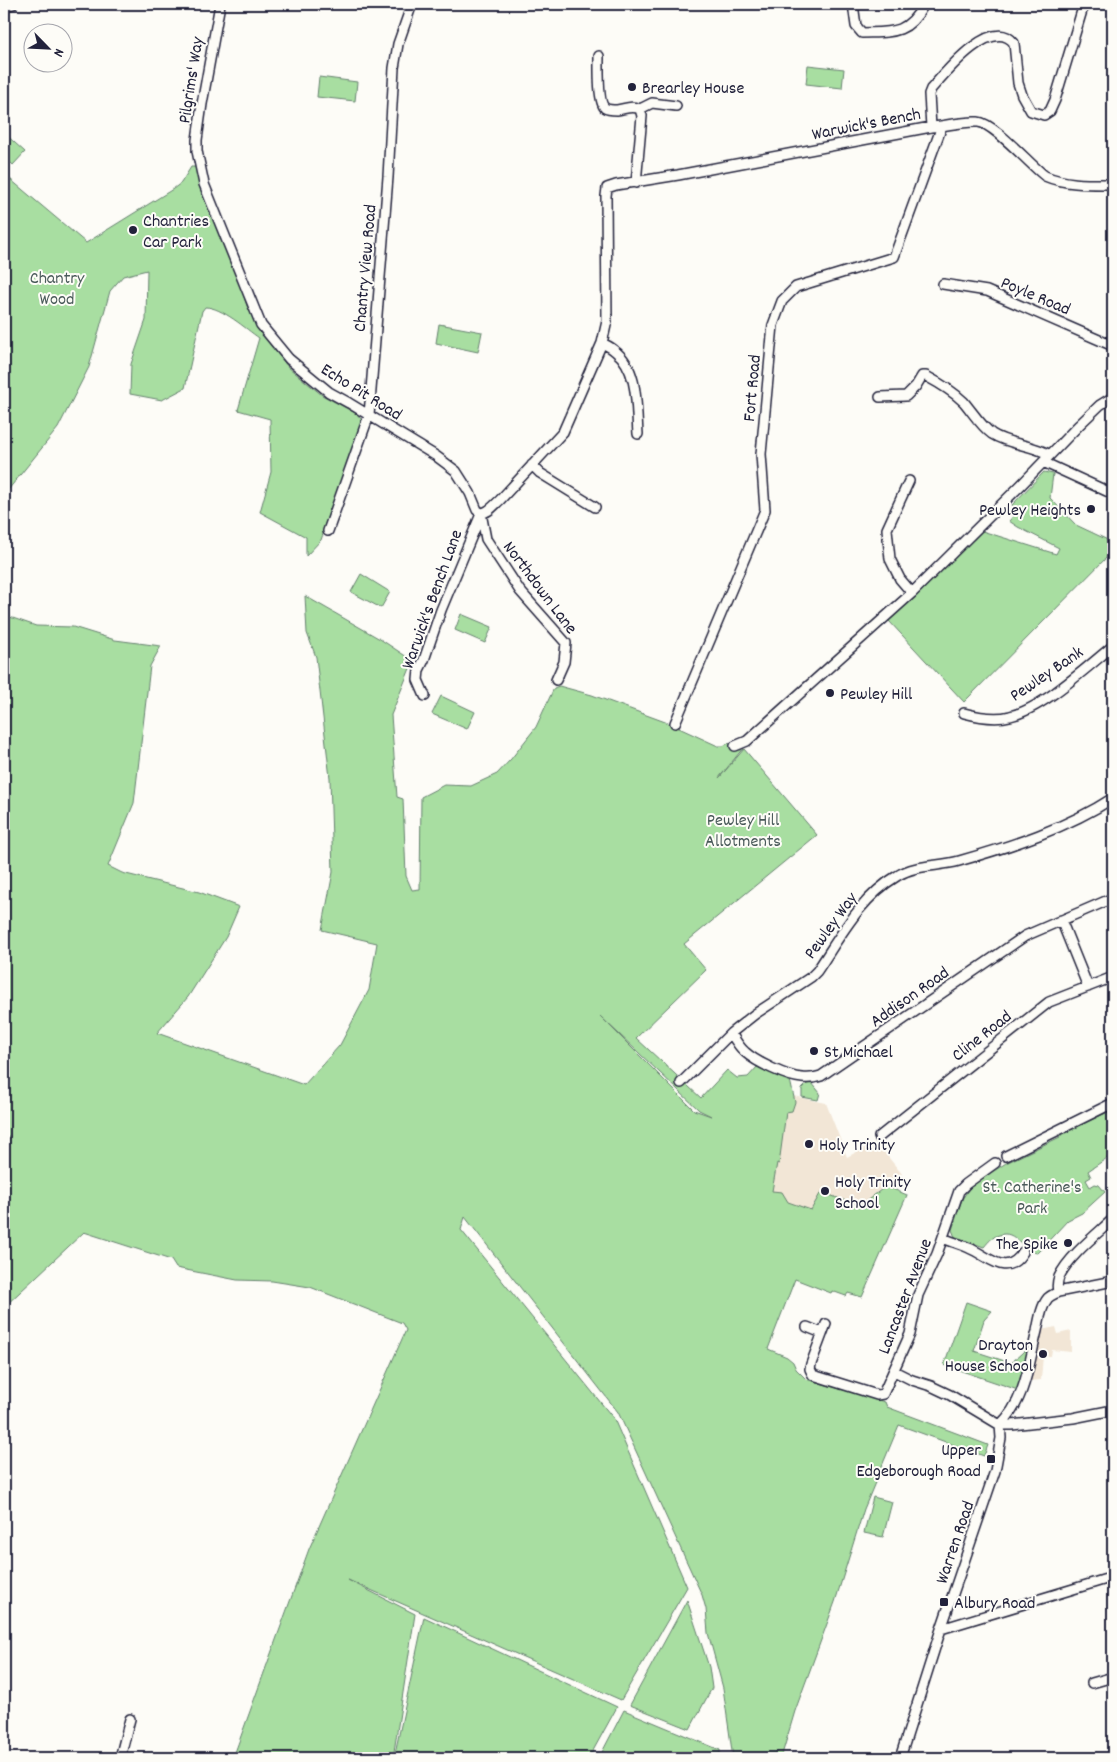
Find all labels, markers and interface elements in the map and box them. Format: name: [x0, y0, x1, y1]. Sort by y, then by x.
north arrow: [22, 22, 72, 72]
street label: Pilgrims' Way: [173, 35, 212, 125]
text: N: [47, 45, 69, 60]
place label: Brearley House: [642, 77, 744, 102]
marker: Brearley House: [626, 81, 638, 93]
street label: Warwick's Bench: [810, 103, 923, 148]
street label: Chantry View Road: [348, 203, 385, 333]
place label: Chantries Car Park: [143, 210, 209, 256]
marker: Chantries Car Park: [127, 224, 139, 236]
park label: Chantry Wood: [30, 267, 85, 313]
street label: Poyle Road: [996, 271, 1074, 323]
street label: Fort Road: [738, 354, 769, 423]
street label: Echo Pit Road: [315, 358, 406, 428]
place label: Pewley Heights: [979, 499, 1081, 524]
marker: Pewley Heights: [1085, 503, 1097, 515]
street label: Warwick's Bench Lane: [397, 527, 470, 673]
street label: Northdown Lane: [496, 537, 582, 640]
street label: Pewley Bank: [1006, 641, 1089, 709]
place label: Pewley Hill: [840, 683, 913, 708]
marker: Pewley Hill: [824, 687, 836, 699]
park label: Pewley Hill Allotments: [705, 809, 781, 855]
street label: Pewley Way: [799, 887, 865, 965]
street label: Addison Road: [866, 962, 955, 1035]
street label: Cline Road: [947, 1005, 1018, 1069]
place label: St Michael: [824, 1041, 893, 1066]
marker: St Michael: [808, 1045, 820, 1057]
place label: Holy Trinity: [819, 1134, 895, 1159]
marker: Holy Trinity: [803, 1138, 815, 1150]
place label: Holy Trinity School: [835, 1171, 911, 1217]
park label: St. Catherine's Park: [982, 1176, 1082, 1222]
marker: Holy Trinity School: [819, 1185, 831, 1197]
place label: The Spike: [996, 1233, 1058, 1258]
street label: Lancaster Avenue: [873, 1235, 940, 1358]
marker: The Spike: [1062, 1237, 1074, 1249]
place label: Drayton House School: [945, 1334, 1034, 1380]
marker: Drayton House School: [1037, 1348, 1049, 1360]
place label: Upper Edgeborough Road: [856, 1439, 981, 1485]
marker: Upper Edgeborough Road: [985, 1453, 997, 1465]
street label: Warren Road: [931, 1498, 982, 1588]
place label: Albury Road: [954, 1592, 1035, 1617]
marker: Albury Road: [938, 1596, 950, 1608]

